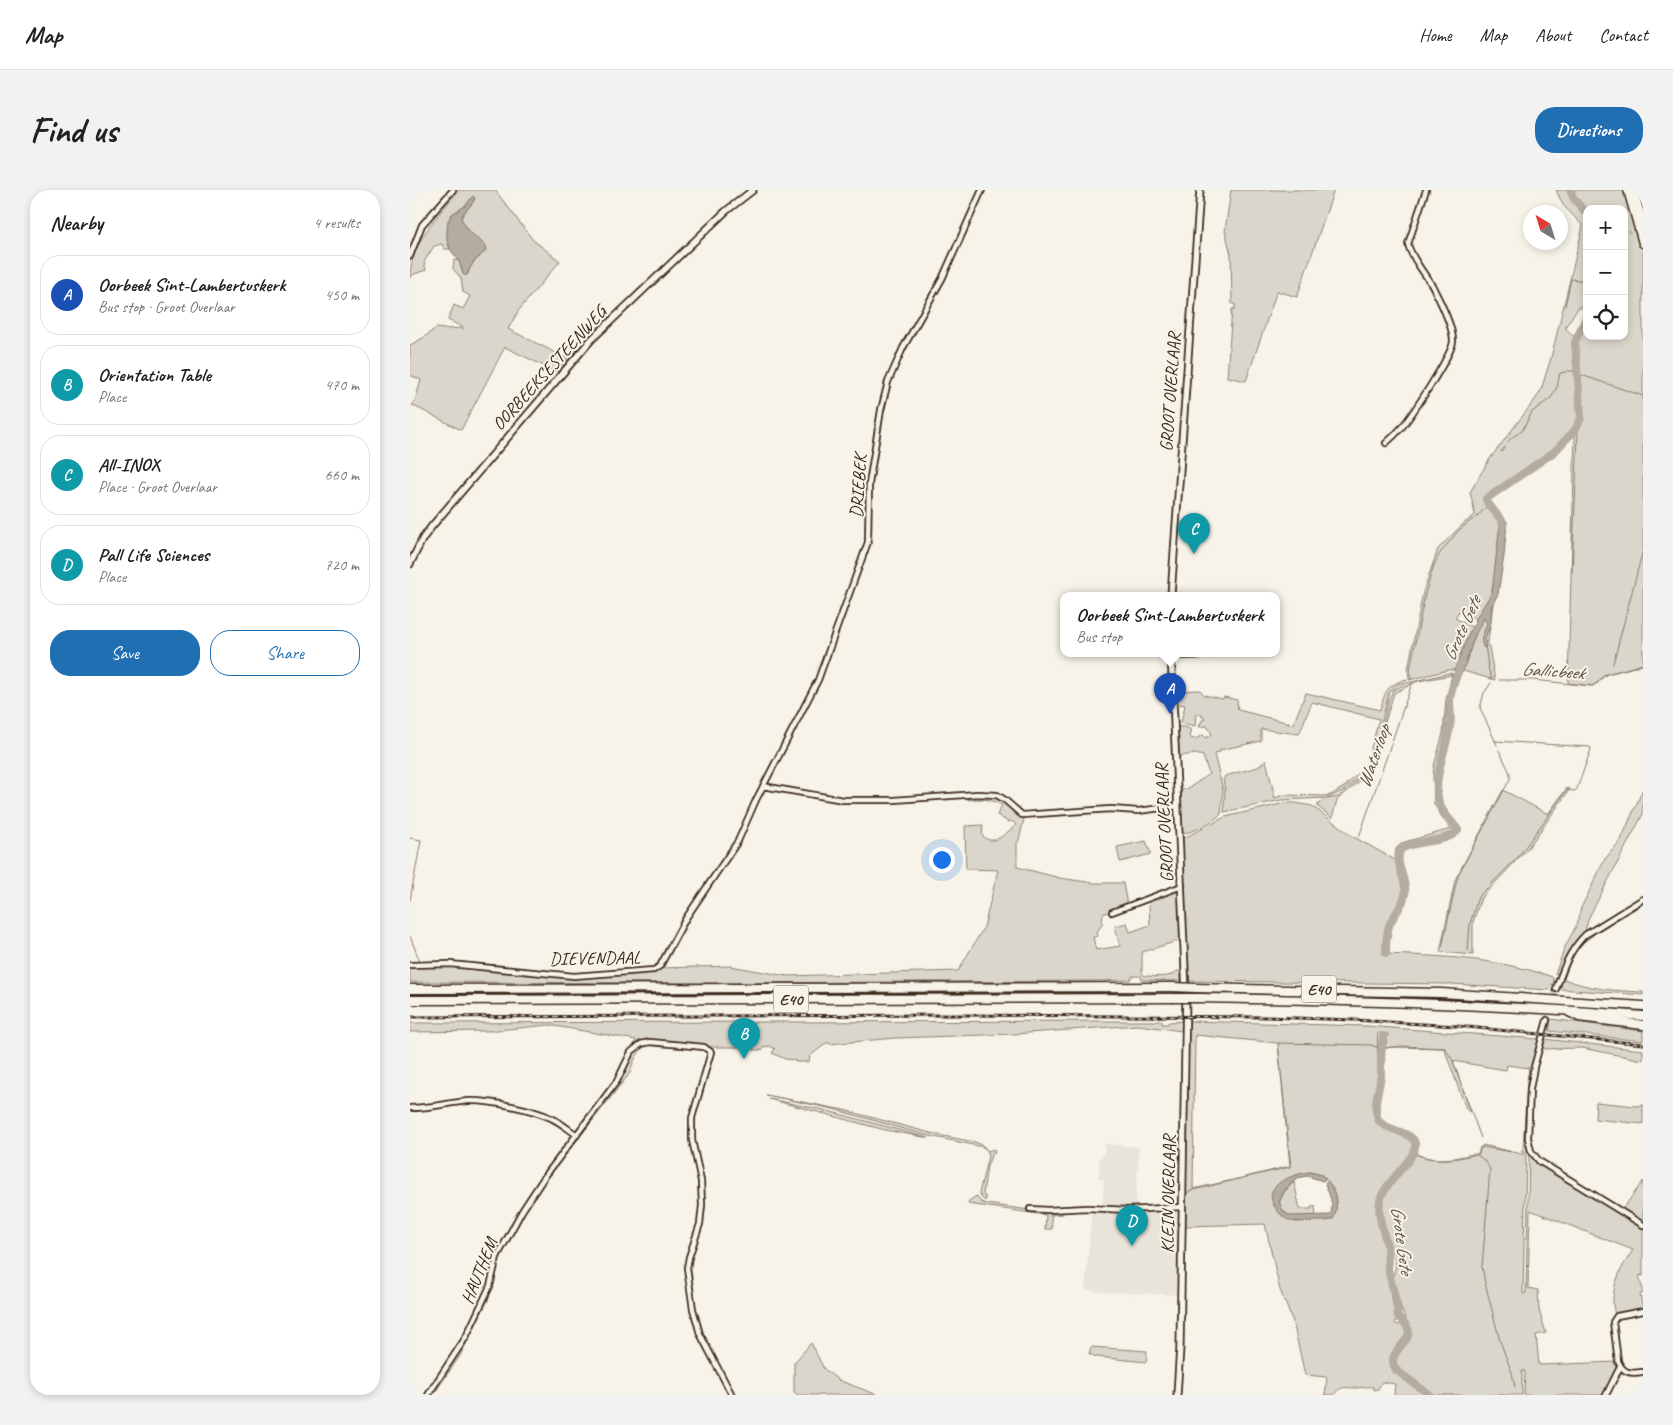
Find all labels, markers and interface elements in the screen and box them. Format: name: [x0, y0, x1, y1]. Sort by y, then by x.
text: Map: [25, 20, 62, 50]
text: Home: [1419, 24, 1452, 46]
text: Map: [1480, 24, 1507, 46]
text: About: [1535, 24, 1571, 46]
text: Contact: [1599, 24, 1648, 46]
button: Directions: [1535, 107, 1643, 153]
text: Find us: [30, 108, 117, 153]
north arrow: [1523, 205, 1568, 250]
map controls: [1583, 205, 1628, 340]
button: +: [1583, 205, 1628, 250]
text: Nearby: [50, 210, 103, 236]
text: 4 results: [313, 213, 360, 233]
button: −: [1583, 250, 1628, 295]
text: Oorbeek Sint-Lambertuskerk: [98, 273, 285, 297]
text: A: [63, 285, 71, 305]
text: 450 m: [325, 285, 359, 305]
button: locate: [1583, 295, 1628, 340]
text: Bus stop · Groot Overlaar: [98, 297, 235, 317]
street label: OORBEEKSESTEENWEG: [487, 299, 613, 435]
street label: GROOT OVERLAAR: [1155, 330, 1185, 452]
text: Orientation Table: [98, 363, 211, 387]
text: B: [63, 375, 71, 395]
text: 470 m: [325, 375, 359, 395]
text: Place: [98, 387, 126, 407]
street label: DRIEBEK: [845, 450, 871, 518]
text: All-INOX: [98, 453, 160, 477]
text: C: [63, 465, 71, 485]
text: 660 m: [325, 465, 359, 485]
text: Place · Groot Overlaar: [98, 477, 217, 497]
pin: C: [1178, 513, 1210, 554]
text: Pall Life Sciences: [98, 543, 209, 567]
text: D: [62, 555, 72, 575]
text: 720 m: [325, 555, 359, 575]
text: Place: [98, 567, 126, 587]
water label: Grote Gete: [1437, 590, 1488, 664]
popup: [1060, 592, 1280, 657]
text: Oorbeek Sint-Lambertuskerk: [1076, 603, 1264, 627]
text: Bus stop: [1076, 627, 1122, 647]
button: Save: [50, 630, 200, 676]
button: Share: [210, 630, 360, 676]
water label: Gallicbeek: [1521, 657, 1588, 685]
pin: A: [1154, 673, 1186, 714]
water label: Waterloop: [1352, 719, 1397, 791]
street label: GROOT OVERLAAR: [1150, 761, 1178, 883]
your location: [929, 847, 955, 873]
street label: DIEVENDAAL: [549, 946, 641, 970]
road number: E40: [1302, 976, 1336, 1002]
road number: E40: [774, 986, 808, 1012]
pin: B: [728, 1018, 760, 1059]
street label: KLEIN OVERLAAR: [1156, 1132, 1180, 1253]
pin: D: [1116, 1205, 1148, 1246]
water label: Grote Gete: [1385, 1205, 1419, 1278]
street label: HAUTHEM: [456, 1233, 503, 1307]

